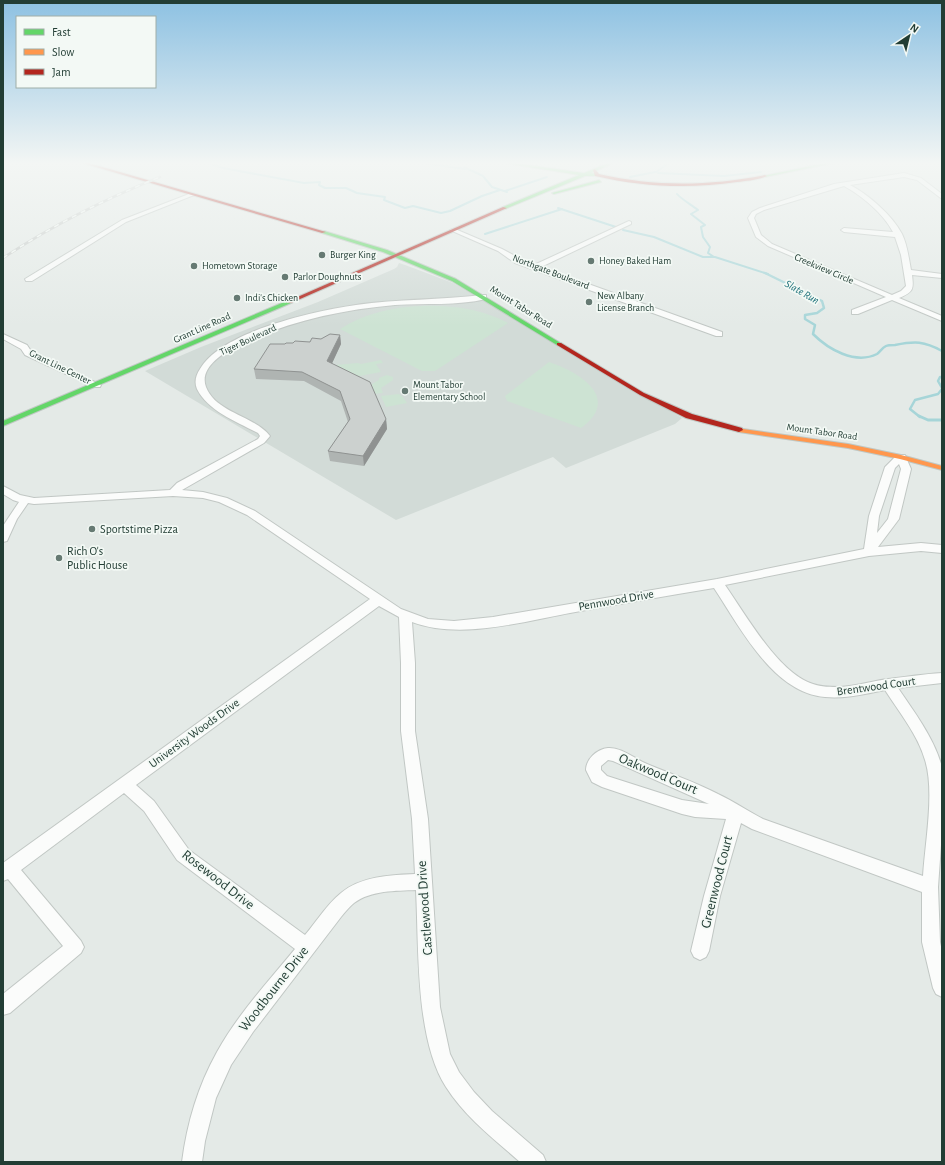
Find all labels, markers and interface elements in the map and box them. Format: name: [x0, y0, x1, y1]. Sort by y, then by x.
legend: [16, 16, 156, 88]
north arrow: [889, 16, 929, 56]
text: N: [908, 22, 921, 35]
text: Fast: [52, 26, 71, 38]
text: Slow: [52, 46, 74, 58]
text: Jam: [52, 66, 71, 78]
marker: Burger King: [317, 250, 327, 260]
place label: Burger King: [330, 250, 376, 260]
street label: Creekview Circle: [793, 252, 856, 286]
street label: Northgate Boulevard: [511, 253, 591, 291]
marker: Honey Baked Ham: [586, 256, 596, 266]
place label: Honey Baked Ham: [599, 256, 671, 266]
marker: Hometown Storage: [189, 261, 199, 271]
place label: Hometown Storage: [202, 261, 278, 271]
marker: Parlor Doughnuts: [280, 272, 290, 282]
place label: Parlor Doughnuts: [293, 272, 362, 282]
water label: Slate Run: [783, 278, 821, 306]
street label: Mount Tabor Road: [488, 284, 554, 330]
place label: New Albany License Branch: [597, 291, 654, 313]
marker: Indi's Chicken: [232, 293, 242, 303]
place label: Indi's Chicken: [245, 293, 298, 303]
marker: New Albany License Branch: [584, 297, 594, 307]
street label: Grant Line Road: [172, 311, 232, 345]
street label: Tiger Boulevard: [218, 323, 278, 357]
street label: Grant Line Center: [28, 348, 93, 387]
place label: Mount Tabor Elementary School: [413, 380, 486, 402]
marker: Mount Tabor Elementary School: [400, 386, 410, 396]
street label: Mount Tabor Road: [786, 422, 858, 442]
place label: Sportstime Pizza: [100, 523, 179, 535]
marker: Sportstime Pizza: [87, 524, 97, 534]
place label: Rich O's Public House: [67, 545, 128, 571]
marker: Rich O's Public House: [54, 553, 64, 563]
street label: Pennwood Drive: [577, 587, 655, 613]
street label: Brentwood Court: [836, 675, 916, 697]
street label: University Woods Drive: [147, 696, 242, 771]
street label: Oakwood Court: [617, 751, 700, 797]
street label: Greenwood Court: [699, 834, 735, 930]
street label: Rosewood Drive: [179, 848, 257, 912]
street label: Castlewood Drive: [415, 860, 435, 956]
street label: Woodbourne Drive: [237, 944, 311, 1034]

